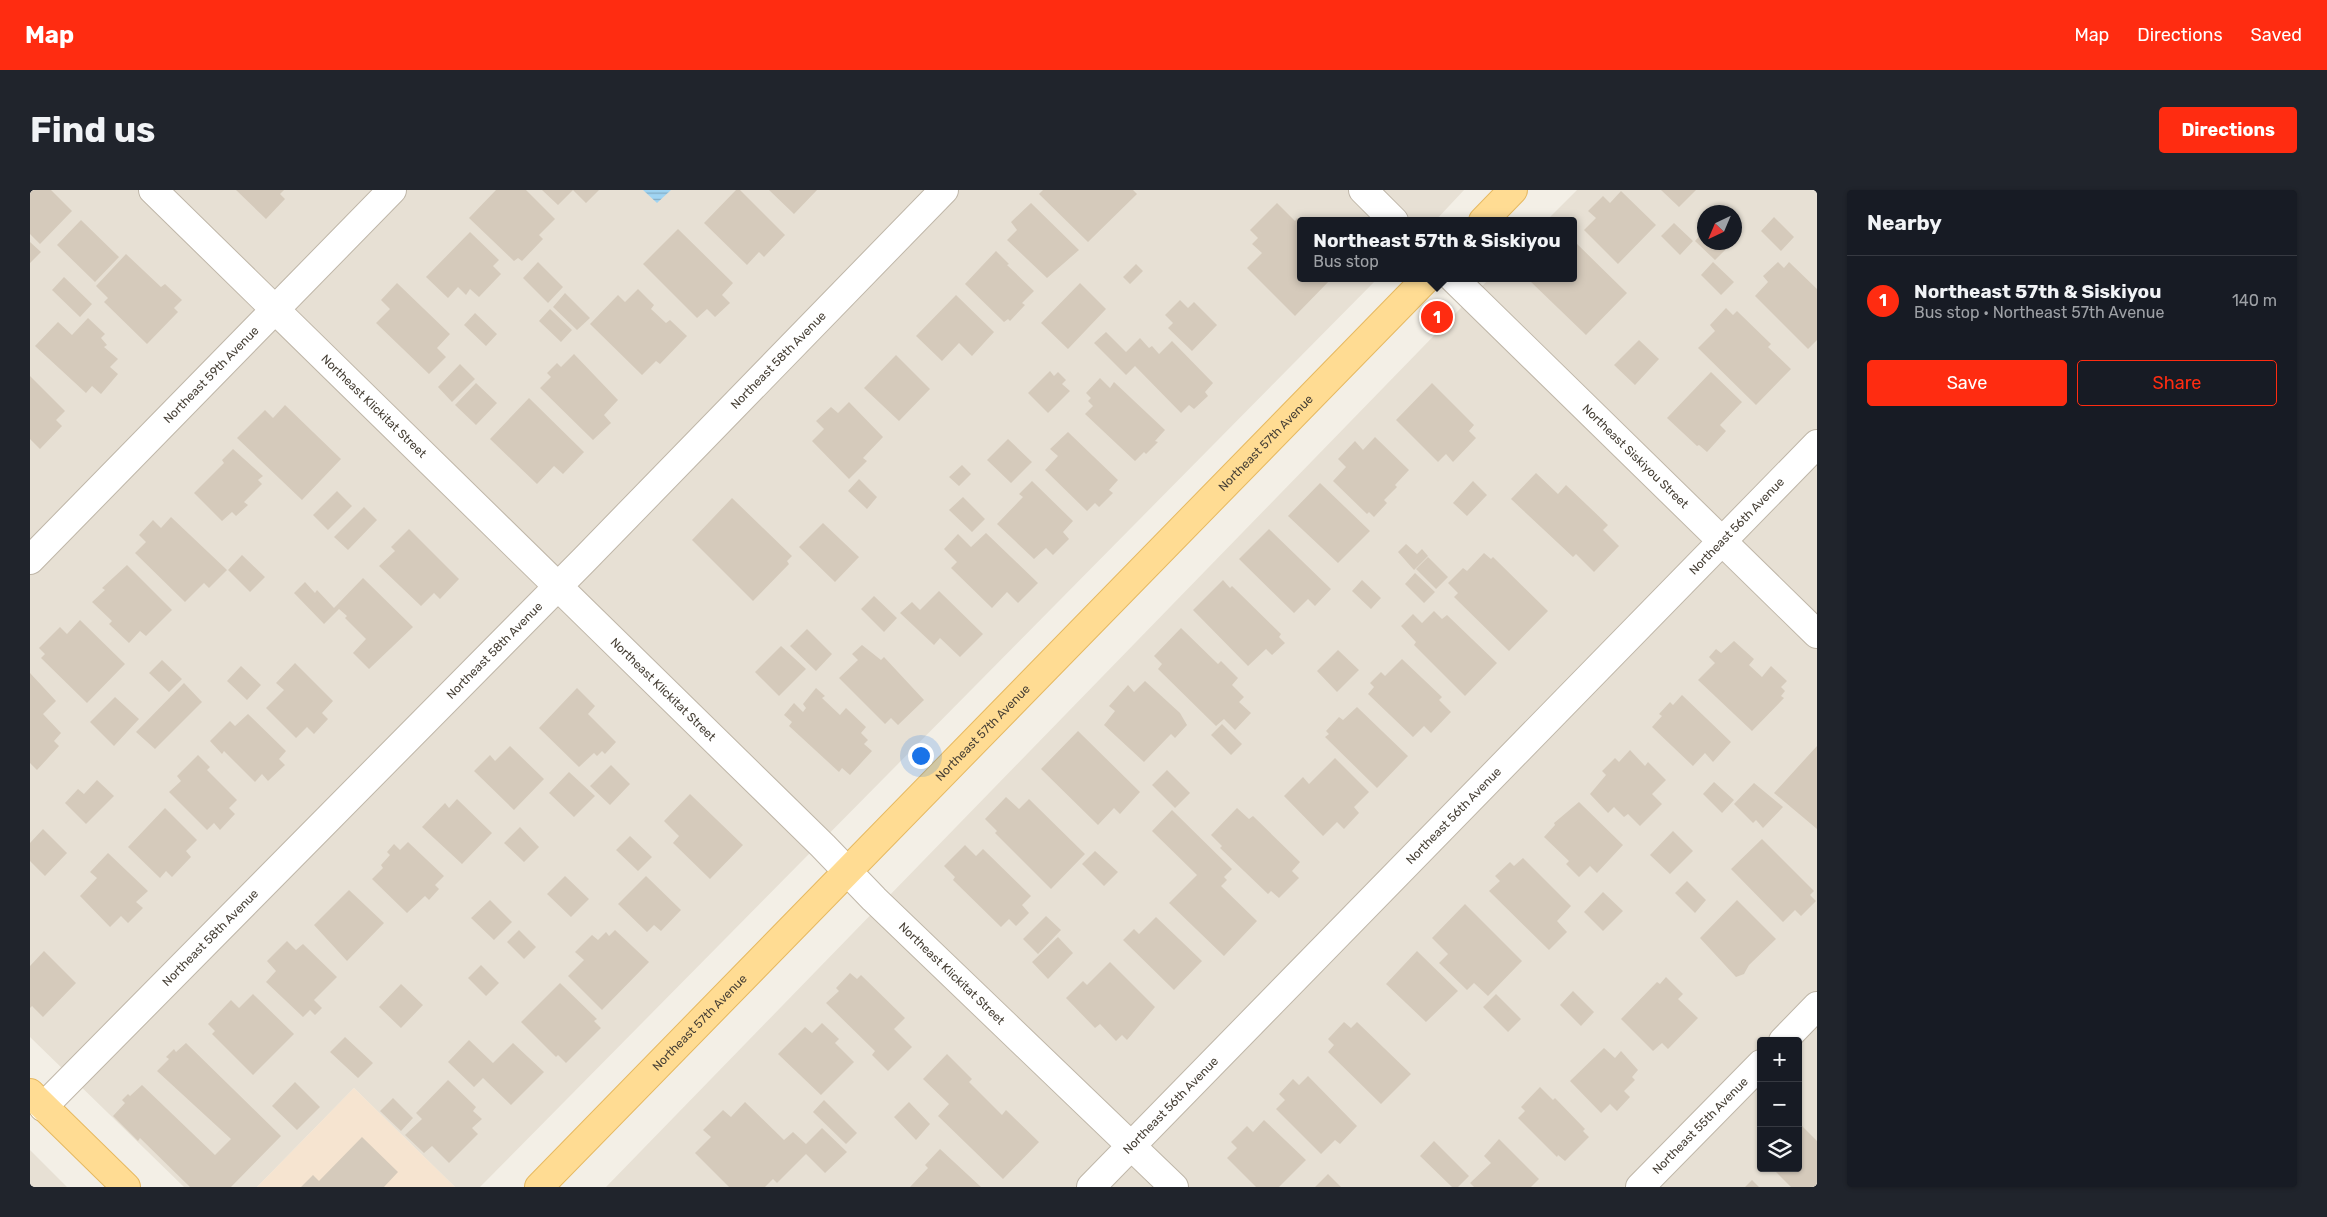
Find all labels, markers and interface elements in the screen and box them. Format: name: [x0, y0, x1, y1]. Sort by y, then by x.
text: Map: [25, 21, 74, 49]
text: Map: [2074, 24, 2109, 46]
text: Directions: [2137, 24, 2223, 46]
text: Saved: [2251, 24, 2302, 46]
button: Directions: [2159, 107, 2297, 153]
text: Find us: [30, 109, 155, 151]
north arrow: [1697, 205, 1742, 250]
text: Nearby: [1867, 210, 1942, 235]
popup: [1297, 217, 1577, 282]
text: Northeast 57th & Siskiyou: [1313, 229, 1561, 252]
text: Bus stop: [1313, 252, 1379, 271]
text: Northeast 57th & Siskiyou: [1914, 280, 2161, 303]
text: 1: [1879, 291, 1887, 310]
text: 140 m: [2232, 291, 2277, 310]
pin: 1: [1421, 298, 1453, 336]
text: Bus stop · Northeast 57th Avenue: [1914, 303, 2164, 322]
street label: Northeast 58th Avenue: [728, 308, 829, 412]
street label: Northeast 59th Avenue: [161, 323, 262, 426]
street label: Northeast Klickitat Street: [318, 352, 429, 461]
button: Save: [1867, 360, 2067, 406]
button: Share: [2077, 360, 2277, 406]
street label: Northeast 57th Avenue: [1216, 392, 1316, 494]
street label: Northeast Siskiyou Street: [1579, 401, 1691, 511]
street label: Northeast 56th Avenue: [1686, 475, 1787, 578]
street label: Northeast 58th Avenue: [444, 599, 545, 702]
street label: Northeast Klickitat Street: [608, 635, 719, 744]
street label: Northeast 57th Avenue: [933, 682, 1033, 784]
your location: [908, 743, 934, 769]
street label: Northeast 56th Avenue: [1403, 764, 1504, 867]
street label: Northeast 58th Avenue: [160, 886, 261, 989]
street label: Northeast Klickitat Street: [896, 920, 1008, 1028]
street label: Northeast 57th Avenue: [650, 971, 750, 1074]
map controls: [1757, 1037, 1802, 1172]
button: +: [1757, 1037, 1802, 1082]
street label: Northeast 56th Avenue: [1120, 1054, 1221, 1157]
street label: Northeast 55th Avenue: [1650, 1074, 1751, 1177]
button: −: [1757, 1082, 1802, 1127]
button: layers: [1757, 1127, 1802, 1172]

